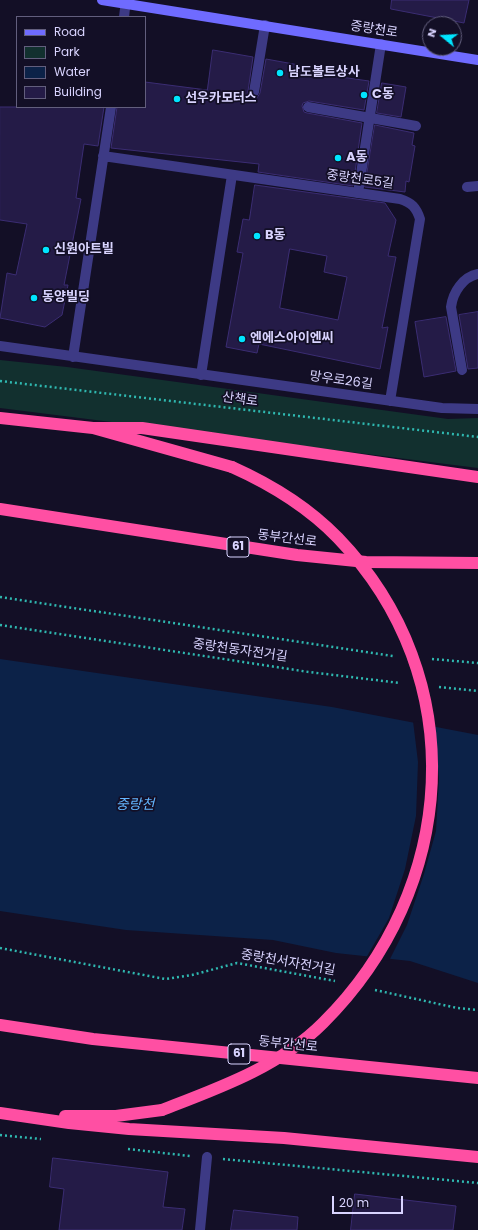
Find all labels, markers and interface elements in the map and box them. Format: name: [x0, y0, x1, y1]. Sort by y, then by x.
legend: [16, 16, 146, 108]
north arrow: [422, 16, 462, 56]
street label: 중랑천로: [349, 19, 399, 41]
text: Road: [54, 23, 85, 40]
text: N: [423, 26, 440, 39]
text: Park: [54, 43, 80, 60]
text: Water: [54, 63, 90, 80]
place label: 남도볼트상사: [288, 65, 360, 81]
marker: 남도볼트상사: [275, 68, 285, 78]
text: Building: [54, 83, 102, 100]
place label: C동: [372, 87, 394, 103]
marker: C동: [359, 90, 369, 100]
place label: 선우카모터스: [185, 91, 257, 107]
marker: 선우카모터스: [172, 94, 182, 104]
place label: A동: [346, 150, 368, 166]
marker: A동: [333, 153, 343, 163]
street label: 중랑천로5길: [325, 168, 395, 192]
place label: B동: [265, 228, 286, 244]
marker: B동: [252, 231, 262, 241]
place label: 신원아트빌: [54, 242, 114, 258]
marker: 신원아트빌: [41, 245, 51, 255]
place label: 동양빌딩: [42, 290, 90, 306]
marker: 동양빌딩: [29, 293, 39, 303]
place label: 엔에스아이엔씨: [250, 331, 334, 347]
marker: 엔에스아이엔씨: [237, 334, 247, 344]
street label: 망우로26길: [308, 369, 374, 393]
street label: 산책로: [221, 390, 259, 410]
street label: 동부간선로: [256, 528, 318, 550]
road number: 61: [227, 537, 249, 557]
street label: 중랑천동자전거길: [192, 637, 288, 665]
water label: 중랑천: [116, 797, 154, 813]
street label: 중랑천서자전거길: [240, 947, 336, 979]
street label: 동부간선로: [257, 1034, 319, 1056]
road number: 61: [228, 1044, 250, 1064]
scale bar: [334, 1188, 405, 1214]
text: 20 m: [339, 1194, 369, 1211]

